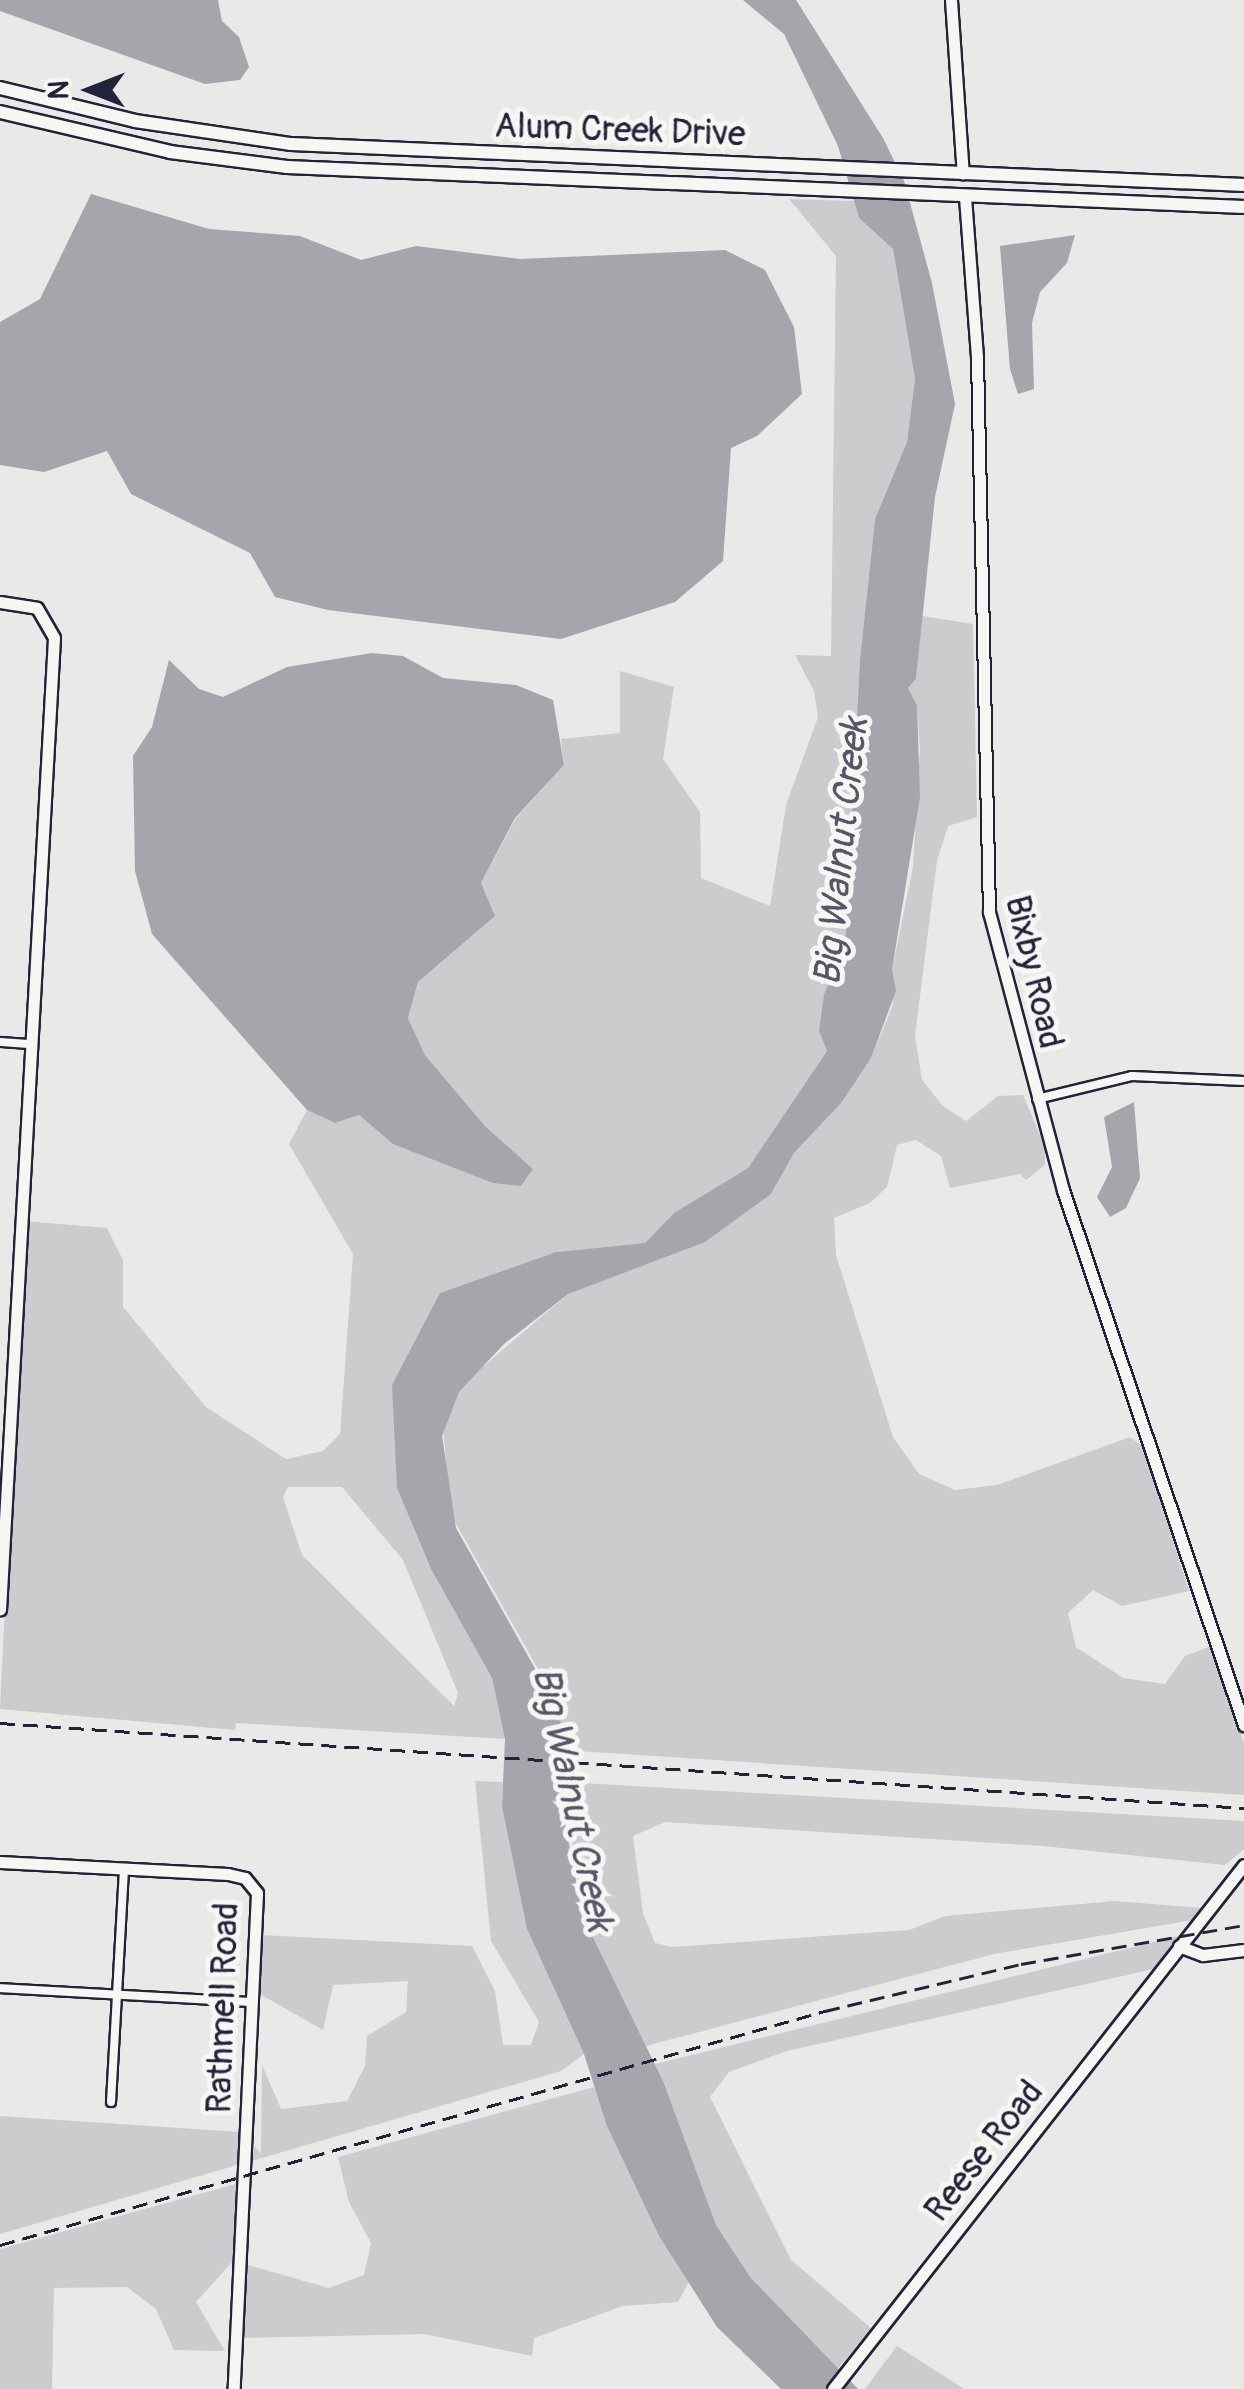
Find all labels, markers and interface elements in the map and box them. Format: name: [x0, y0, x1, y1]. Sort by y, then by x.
north arrow: [40, 40, 140, 140]
text: N: [42, 81, 77, 99]
street label: Alum Creek Drive: [494, 105, 746, 155]
water label: Big Walnut Creek: [805, 716, 879, 988]
street label: Bixby Road: [996, 891, 1072, 1053]
water label: Big Walnut Creek: [522, 1663, 622, 1935]
street label: Rathmell Road: [198, 1902, 248, 2114]
street label: Reese Road: [916, 2072, 1052, 2230]

